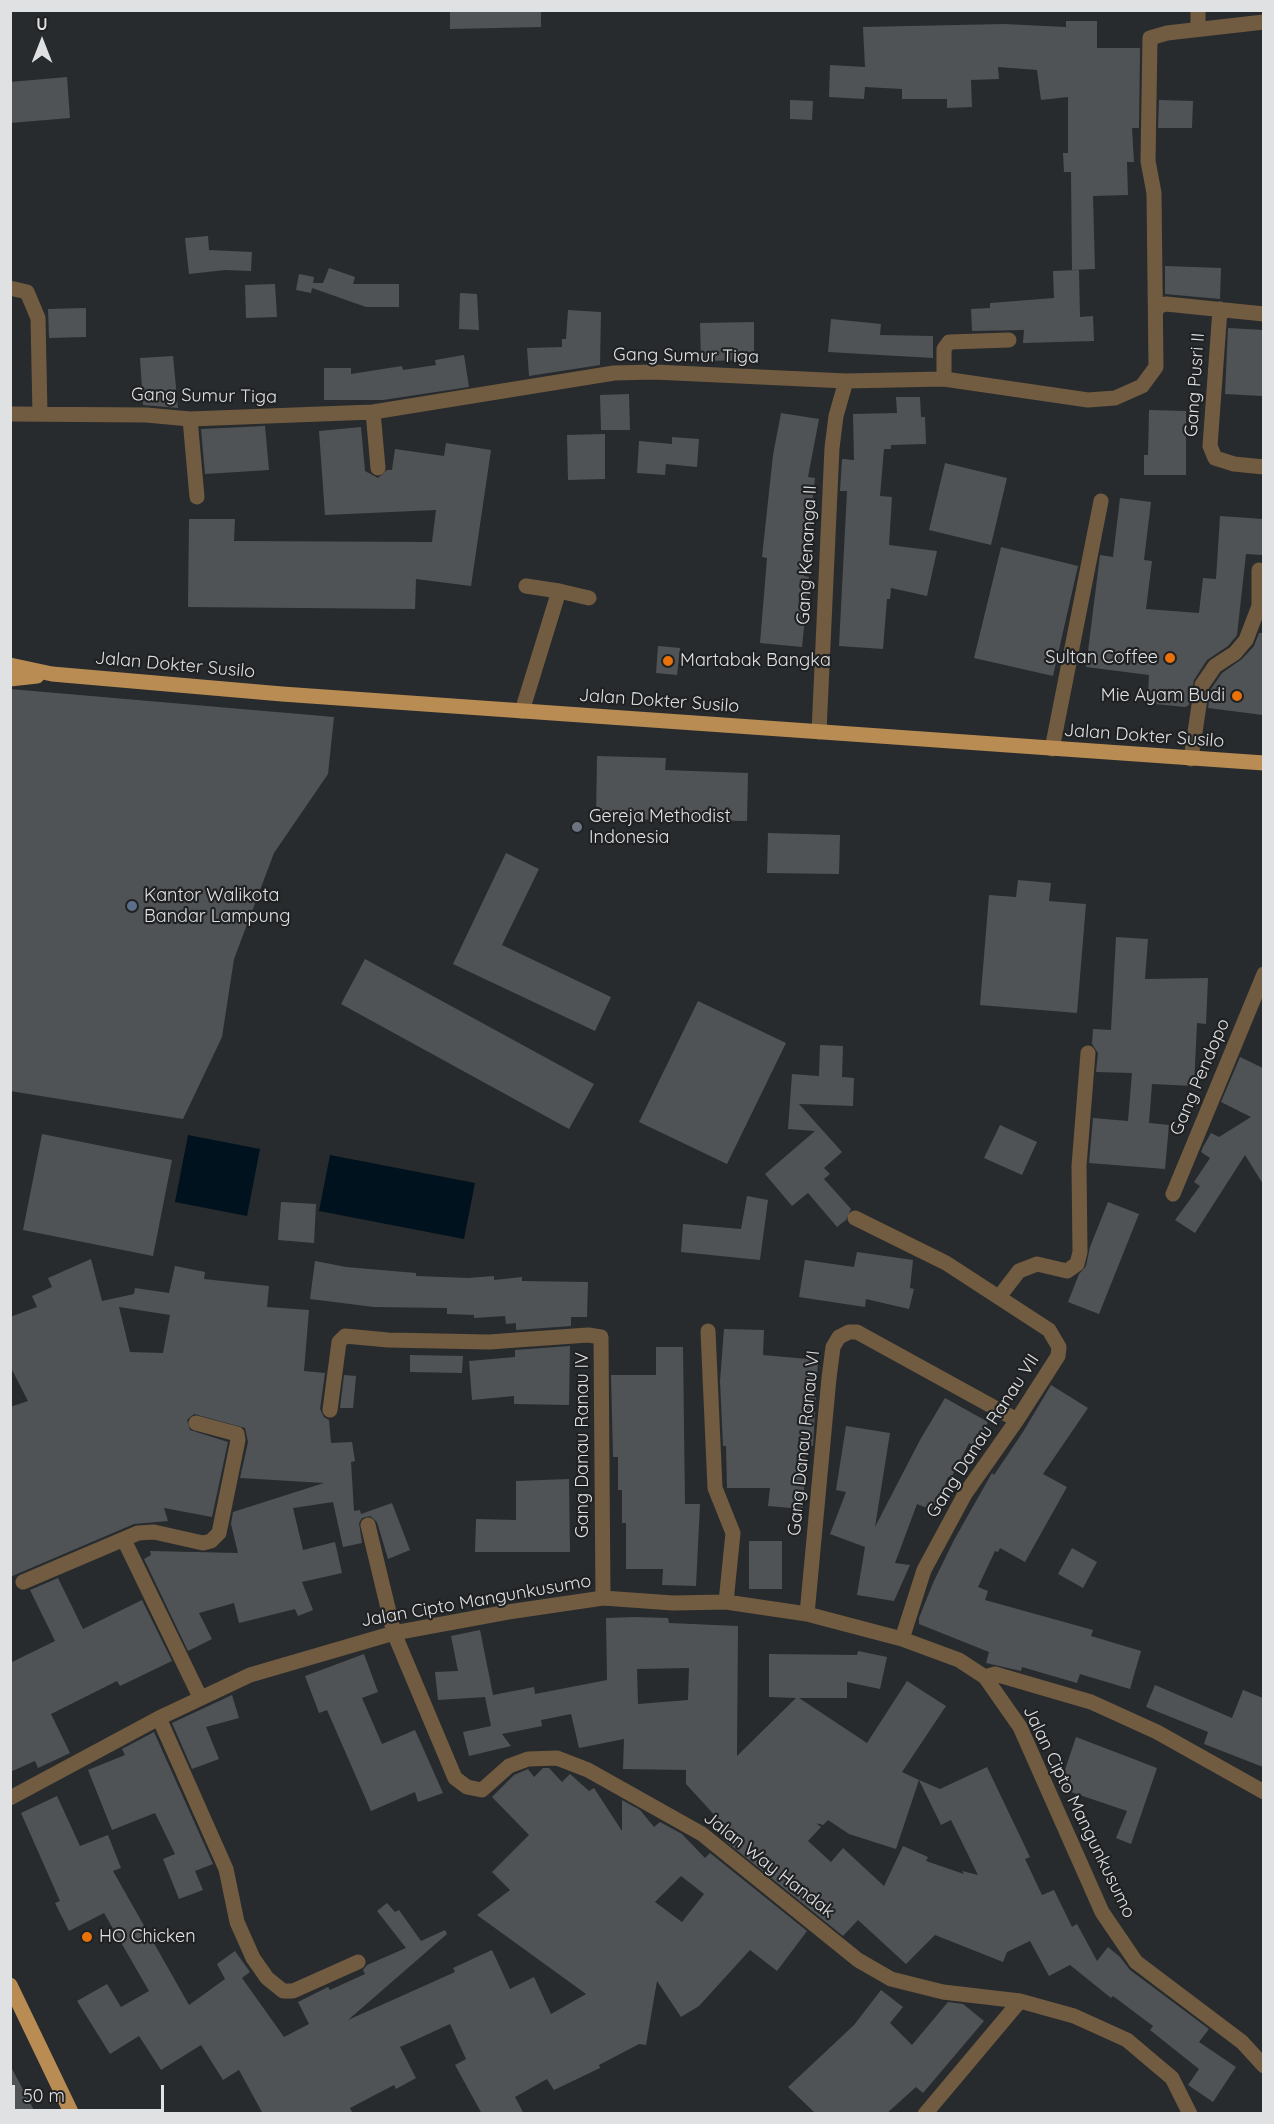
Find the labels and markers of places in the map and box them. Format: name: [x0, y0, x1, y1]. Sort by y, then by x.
place label: Sultan Coffee: [1045, 647, 1158, 669]
place label: Martabak Bangka: [680, 650, 831, 672]
marker: Sultan Coffee: [1163, 651, 1177, 665]
marker: Martabak Bangka: [661, 654, 675, 668]
place label: Mie Ayam Budi: [1101, 685, 1225, 707]
marker: Mie Ayam Budi: [1230, 689, 1244, 703]
place label: Gereja Methodist Indonesia: [589, 806, 731, 848]
marker: Gereja Methodist Indonesia: [570, 820, 584, 834]
place label: Kantor Walikota Bandar Lampung: [144, 885, 290, 928]
marker: Kantor Walikota Bandar Lampung: [125, 899, 139, 913]
place label: HO Chicken: [99, 1926, 196, 1948]
marker: HO Chicken: [80, 1930, 94, 1944]

